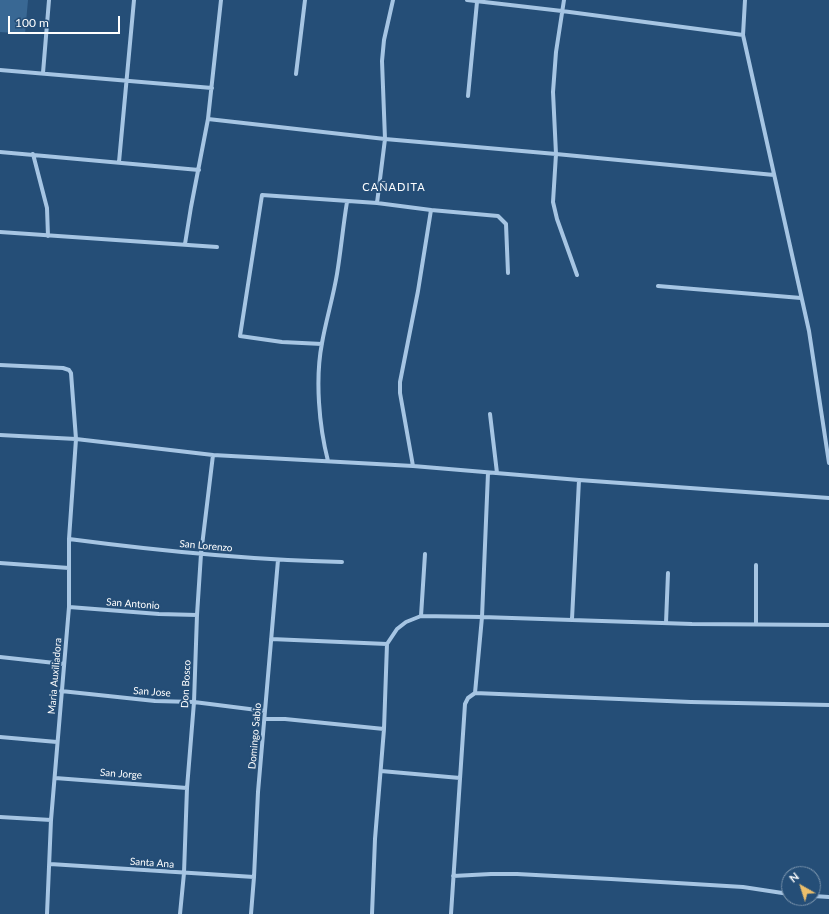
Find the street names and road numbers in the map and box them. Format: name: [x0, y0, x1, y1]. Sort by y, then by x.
street label: San Lorenzo: [179, 538, 233, 554]
street label: San Antonio: [106, 596, 160, 612]
street label: Maria Auxiliadora: [46, 637, 64, 715]
street label: Don Bosco: [179, 660, 193, 708]
street label: San Jose: [133, 685, 171, 699]
street label: Domingo Sabio: [246, 702, 264, 770]
street label: San Jorge: [100, 767, 142, 781]
street label: Santa Ana: [130, 855, 174, 871]

